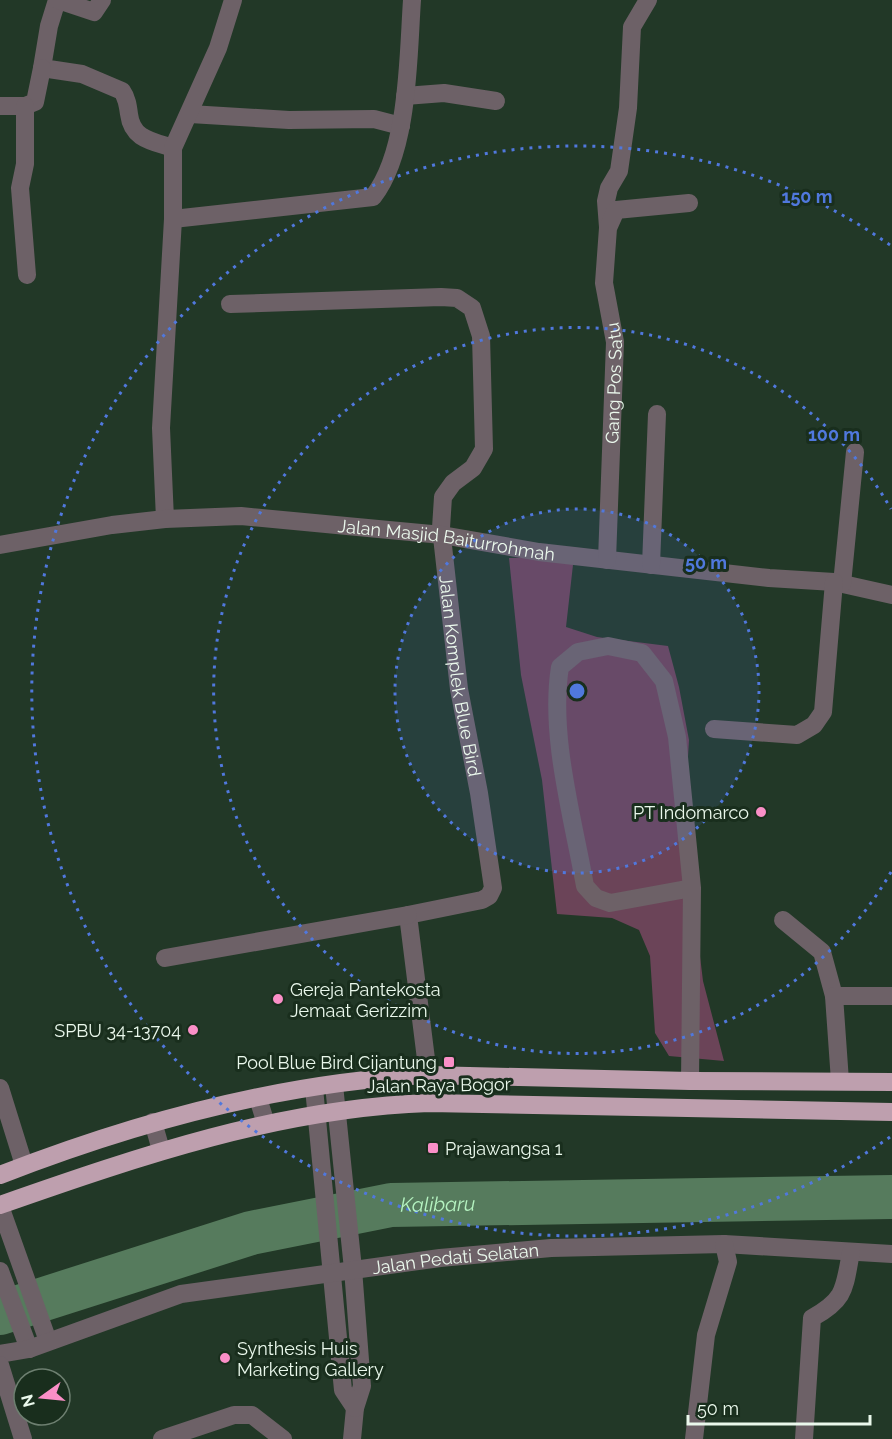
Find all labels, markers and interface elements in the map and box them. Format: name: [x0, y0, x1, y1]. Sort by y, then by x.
text: 150 m: [782, 186, 833, 207]
street label: Gang Pos Satu: [601, 321, 626, 444]
text: 100 m: [808, 424, 860, 445]
street label: Jalan Masjid Baiturrohmah: [337, 515, 556, 564]
text: 50 m: [685, 552, 727, 573]
street label: Jalan Komplek Blue Bird: [436, 574, 486, 778]
centre of rings: [567, 681, 587, 701]
place label: PT Indomarco: [633, 802, 749, 823]
marker: PT Indomarco: [754, 805, 768, 819]
place label: Gereja Pantekosta Jemaat Gerizzim: [290, 979, 441, 1021]
marker: Gereja Pantekosta Jemaat Gerizzim: [271, 992, 285, 1006]
place label: SPBU 34-13704: [54, 1020, 181, 1041]
marker: SPBU 34-13704: [186, 1023, 200, 1037]
place label: Pool Blue Bird Cijantung: [236, 1052, 437, 1073]
marker: Pool Blue Bird Cijantung: [442, 1055, 456, 1069]
street label: Jalan Raya Bogor: [367, 1073, 512, 1097]
place label: Prajawangsa 1: [445, 1138, 563, 1159]
marker: Prajawangsa 1: [426, 1141, 440, 1155]
water label: Kalibaru: [400, 1192, 476, 1217]
street label: Jalan Pedati Selatan: [371, 1239, 540, 1278]
place label: Synthesis Huis Marketing Gallery: [237, 1338, 384, 1380]
marker: Synthesis Huis Marketing Gallery: [218, 1351, 232, 1365]
north arrow: [12, 1367, 72, 1427]
scale bar: [688, 1388, 870, 1426]
text: N: [17, 1392, 39, 1409]
text: 50 m: [697, 1398, 739, 1419]

